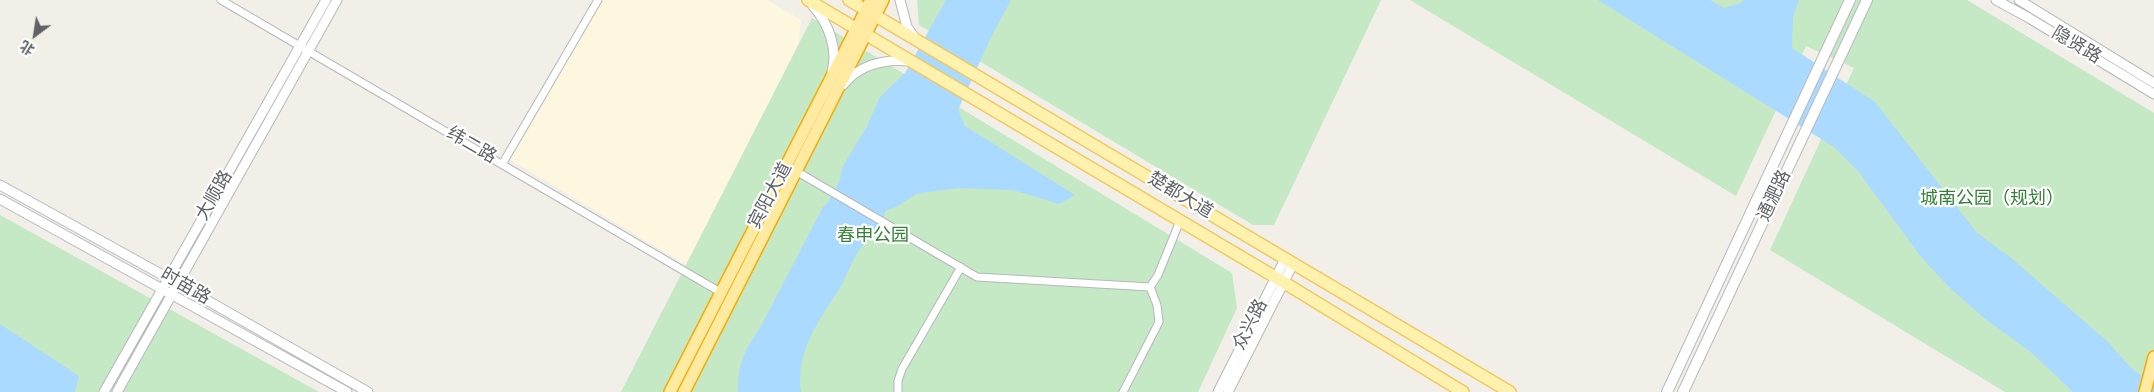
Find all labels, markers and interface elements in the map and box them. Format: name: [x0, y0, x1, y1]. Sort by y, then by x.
north arrow: [10, 10, 60, 60]
street label: 隐贤路: [2047, 23, 2105, 69]
text: 北: [16, 36, 38, 60]
street label: 纬二路: [442, 123, 500, 169]
street label: 宾阳大道: [745, 159, 797, 233]
street label: 大顺路: [192, 167, 238, 225]
street label: 通淝路: [1754, 167, 1796, 225]
street label: 楚都大道: [1144, 168, 1216, 224]
park label: 城南公园（规划）: [1920, 189, 2064, 211]
park label: 春申公园: [837, 226, 909, 248]
street label: 时苗路: [156, 264, 214, 310]
street label: 众兴路: [1229, 296, 1273, 354]

